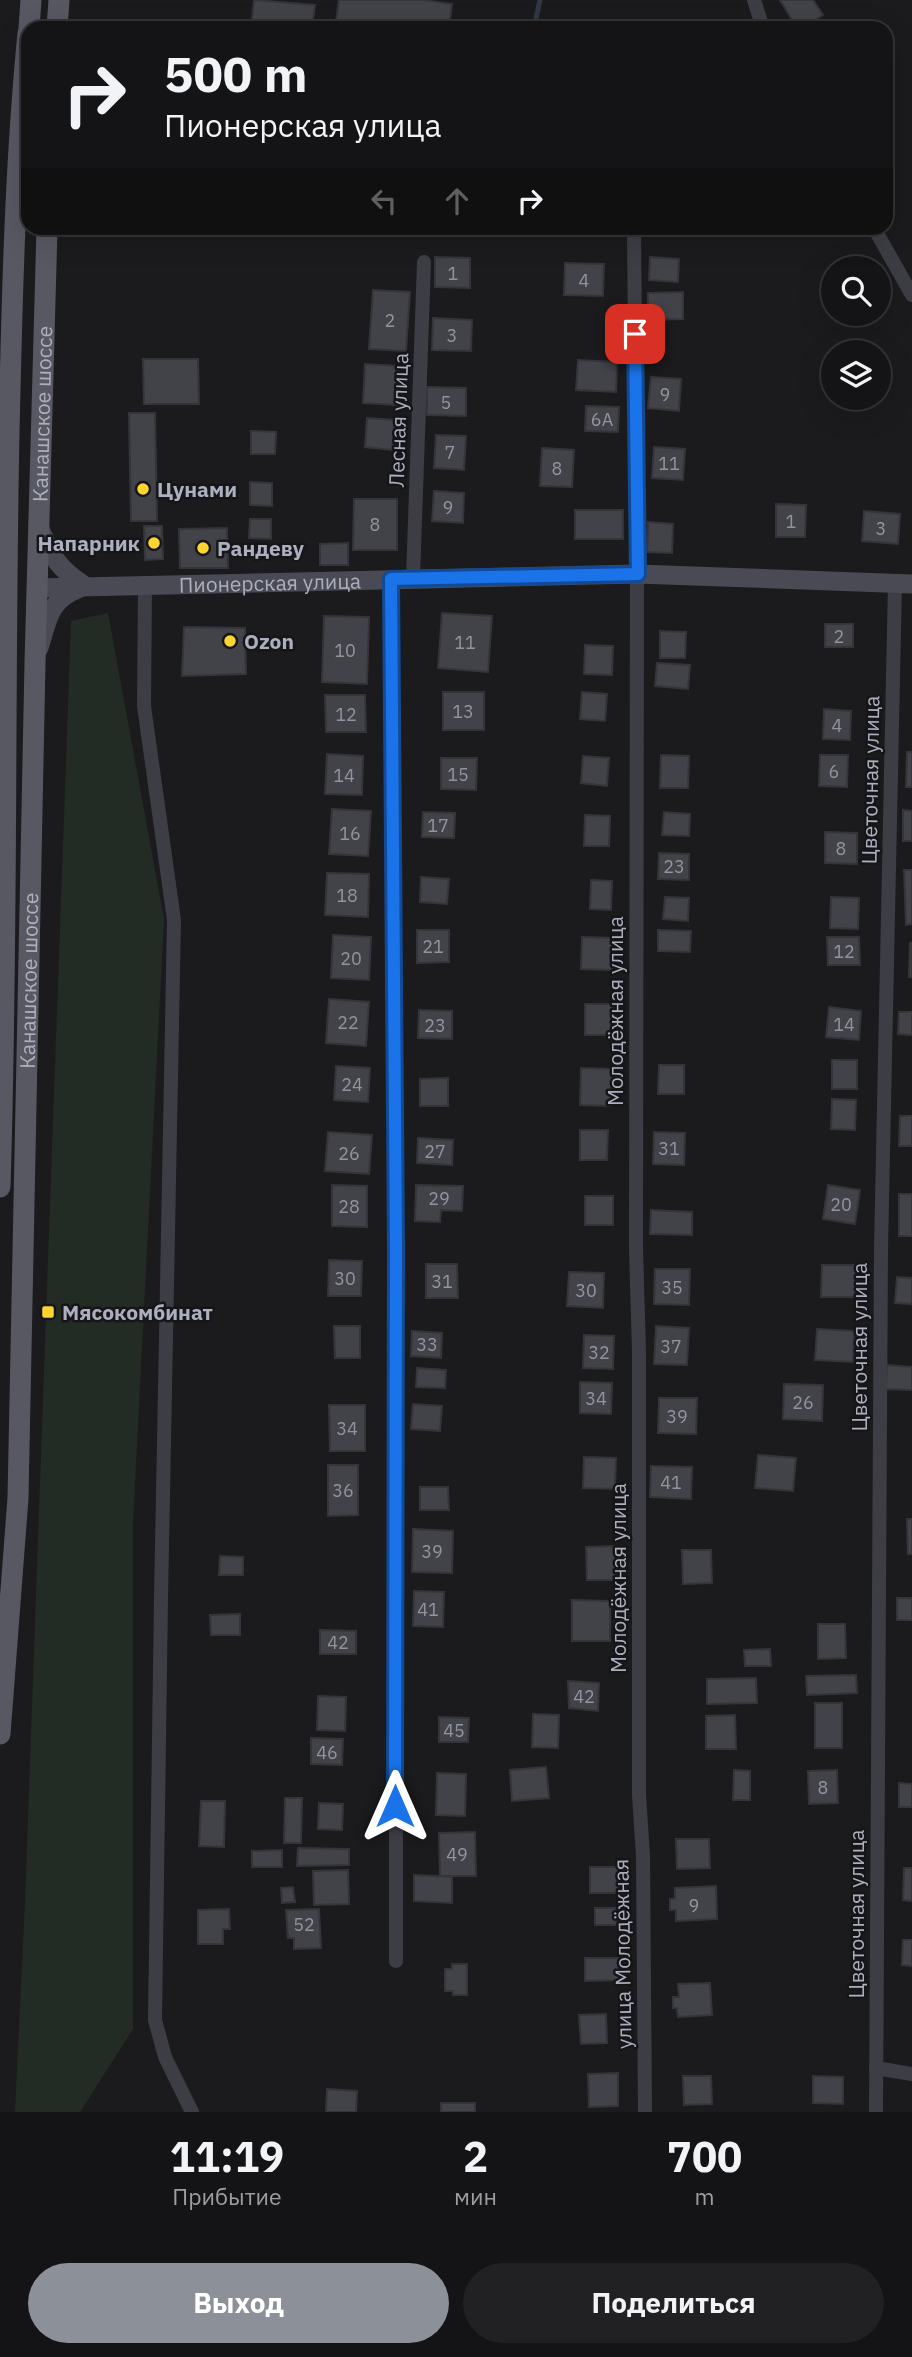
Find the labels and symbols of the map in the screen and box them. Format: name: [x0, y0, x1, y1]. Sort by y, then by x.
house number: 1: [448, 262, 458, 285]
house number: 4: [579, 269, 590, 292]
pin: [605, 304, 665, 364]
house number: 2: [385, 309, 395, 332]
house number: 3: [447, 324, 457, 347]
street label: Канашское шоссе: [25, 325, 58, 502]
street label: Лесная улица: [382, 352, 414, 488]
house number: 9: [660, 383, 670, 406]
house number: 5: [441, 391, 451, 414]
house number: 6А: [591, 408, 614, 431]
house number: 7: [445, 441, 455, 464]
house number: 11: [658, 452, 680, 475]
house number: 8: [552, 457, 562, 480]
place label: Цунами: [157, 475, 237, 503]
marker: Цунами: [135, 481, 151, 497]
house number: 9: [443, 496, 453, 519]
house number: 1: [786, 510, 796, 533]
house number: 8: [370, 513, 380, 536]
house number: 3: [876, 517, 886, 540]
place label: Напарник: [37, 529, 140, 557]
place label: Рандеву: [217, 534, 305, 562]
marker: Напарник: [146, 535, 162, 551]
marker: Рандеву: [195, 540, 211, 556]
street label: Пионерская улица: [178, 566, 361, 599]
house number: 2: [834, 625, 844, 648]
place label: Ozon: [244, 627, 294, 655]
house number: 11: [454, 631, 476, 654]
marker: Ozon: [222, 633, 238, 649]
house number: 10: [334, 639, 356, 662]
street label: Цветочная улица: [855, 695, 885, 865]
house number: 13: [452, 700, 474, 723]
house number: 12: [335, 703, 357, 726]
house number: 4: [832, 714, 843, 737]
house number: 6: [829, 760, 839, 783]
house number: 15: [447, 763, 469, 786]
house number: 14: [333, 764, 355, 787]
house number: 17: [427, 814, 449, 837]
house number: 16: [339, 822, 361, 845]
house number: 8: [836, 837, 846, 860]
house number: 23: [663, 855, 685, 878]
house number: 18: [336, 884, 358, 907]
street label: Канашское шоссе: [13, 892, 44, 1069]
street label: Молодёжная улица: [601, 916, 629, 1106]
house number: 21: [422, 935, 444, 958]
house number: 12: [833, 940, 855, 963]
house number: 20: [340, 947, 362, 970]
house number: 22: [337, 1011, 359, 1034]
house number: 14: [833, 1013, 855, 1036]
house number: 23: [424, 1014, 446, 1037]
house number: 24: [341, 1073, 363, 1096]
house number: 31: [658, 1137, 680, 1160]
house number: 27: [424, 1140, 446, 1163]
house number: 26: [338, 1142, 360, 1165]
house number: 29: [428, 1187, 450, 1210]
house number: 20: [830, 1193, 852, 1216]
house number: 28: [338, 1195, 360, 1218]
street label: Цветочная улица: [845, 1263, 873, 1431]
house number: 30: [334, 1267, 356, 1290]
house number: 31: [431, 1270, 453, 1293]
house number: 35: [661, 1276, 683, 1299]
house number: 30: [575, 1279, 597, 1302]
place label: Мясокомбинат: [62, 1298, 213, 1326]
marker: Мясокомбинат: [40, 1304, 56, 1320]
house number: 33: [416, 1333, 438, 1356]
house number: 37: [660, 1335, 682, 1358]
house number: 32: [588, 1341, 610, 1364]
house number: 34: [585, 1387, 607, 1410]
house number: 26: [792, 1391, 814, 1414]
house number: 39: [666, 1405, 688, 1428]
house number: 34: [336, 1417, 358, 1440]
house number: 41: [660, 1471, 682, 1494]
house number: 36: [332, 1479, 354, 1502]
street label: Молодёжная улица: [604, 1483, 632, 1673]
house number: 39: [421, 1540, 443, 1563]
house number: 41: [417, 1598, 439, 1621]
house number: 42: [327, 1631, 349, 1654]
house number: 42: [573, 1685, 595, 1708]
house number: 45: [443, 1719, 465, 1742]
house number: 46: [316, 1741, 338, 1764]
position arrow: [358, 1769, 432, 1843]
house number: 8: [818, 1776, 828, 1799]
street label: Цветочная улица: [842, 1830, 870, 1998]
house number: 49: [446, 1843, 468, 1866]
street label: улица Молодёжная: [606, 1859, 638, 2049]
house number: 9: [689, 1894, 699, 1917]
house number: 52: [293, 1913, 315, 1936]

